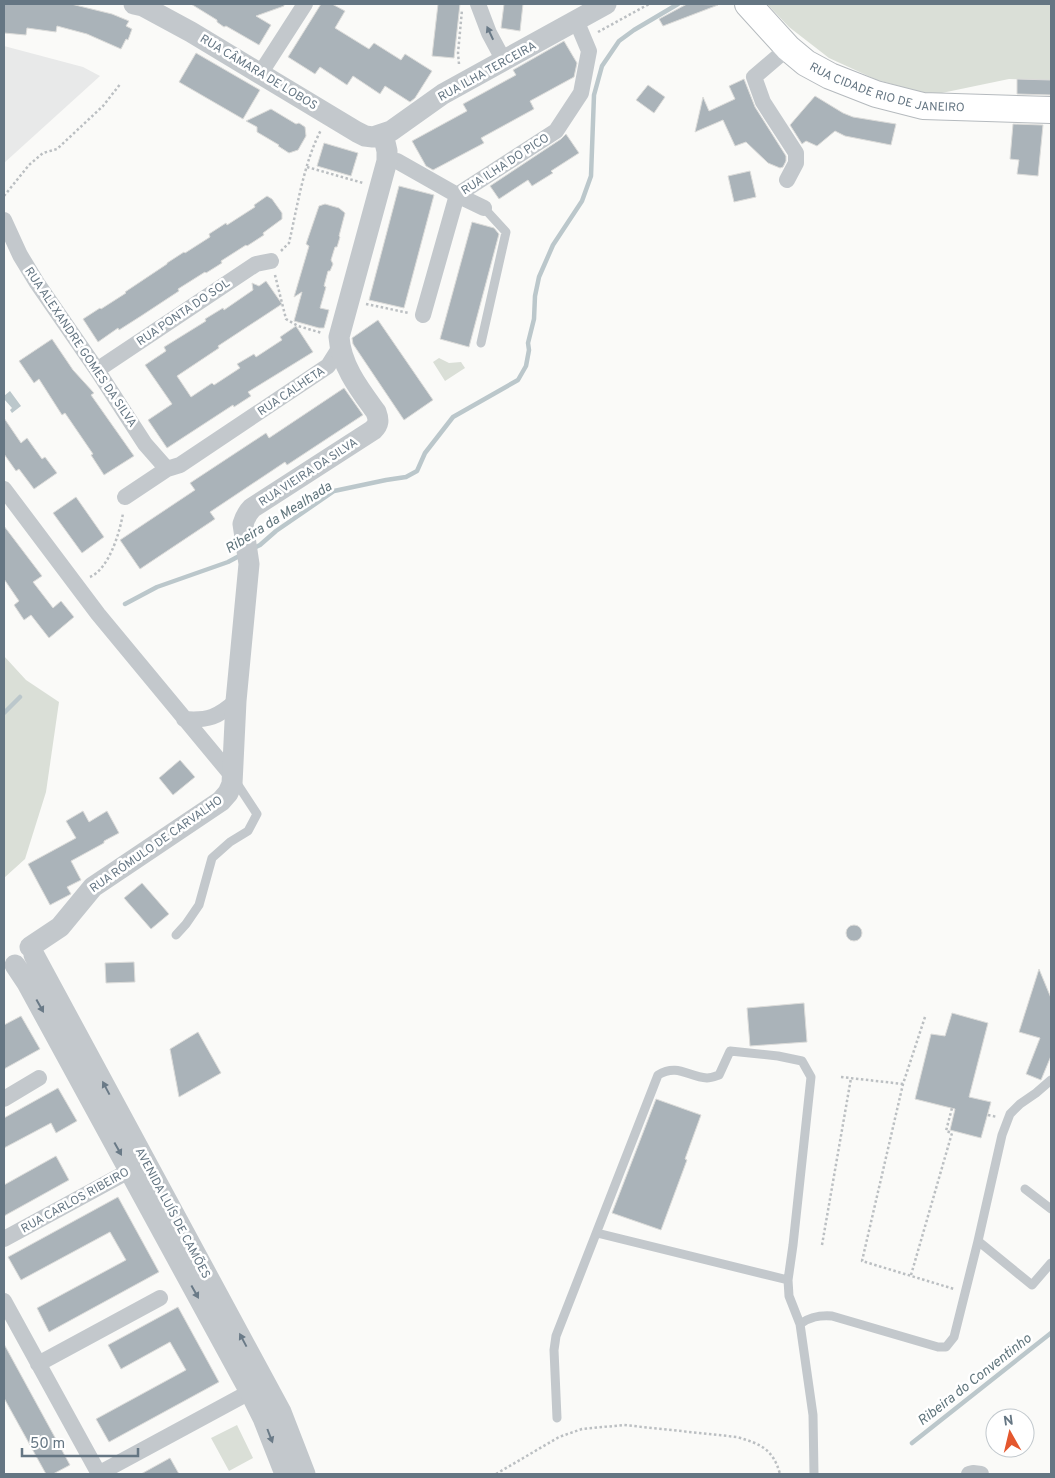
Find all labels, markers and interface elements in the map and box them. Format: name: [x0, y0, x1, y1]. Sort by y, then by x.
one-way arrow: [485, 26, 493, 40]
street label: RUA CÂMARA DE LOBOS: [197, 31, 320, 114]
street label: RUA ILHA TERCEIRA: [435, 38, 540, 106]
street label: RUA CIDADE RIO DE JANEIRO: [806, 59, 965, 116]
street label: RUA ILHA DO PICO: [458, 130, 553, 199]
street label: RUA ALEXANDRE GOMES DA SILVA: [20, 264, 140, 431]
street label: RUA PONTA DO SOL: [134, 275, 234, 350]
street label: RUA CALHETA: [255, 364, 328, 420]
street label: RUA VIEIRA DA SILVA: [256, 435, 361, 511]
water label: Ribeira da Mealhada: [222, 478, 336, 558]
street label: RUA RÓMULO DE CARVALHO: [87, 793, 226, 897]
one-way arrow: [36, 999, 44, 1014]
one-way arrow: [102, 1081, 110, 1095]
one-way arrow: [114, 1142, 122, 1157]
street label: AVENIDA LUÍS DE CAMÕES: [131, 1145, 213, 1282]
street label: RUA CARLOS RIBEIRO: [19, 1164, 132, 1237]
one-way arrow: [191, 1285, 199, 1300]
water label: Ribeira do Conventinho: [915, 1330, 1036, 1430]
one-way arrow: [238, 1334, 247, 1347]
north arrow: [985, 1408, 1035, 1458]
text: N: [1002, 1412, 1015, 1431]
scale bar: [22, 1426, 139, 1458]
one-way arrow: [267, 1429, 275, 1443]
text: 50 m: [30, 1435, 65, 1454]

